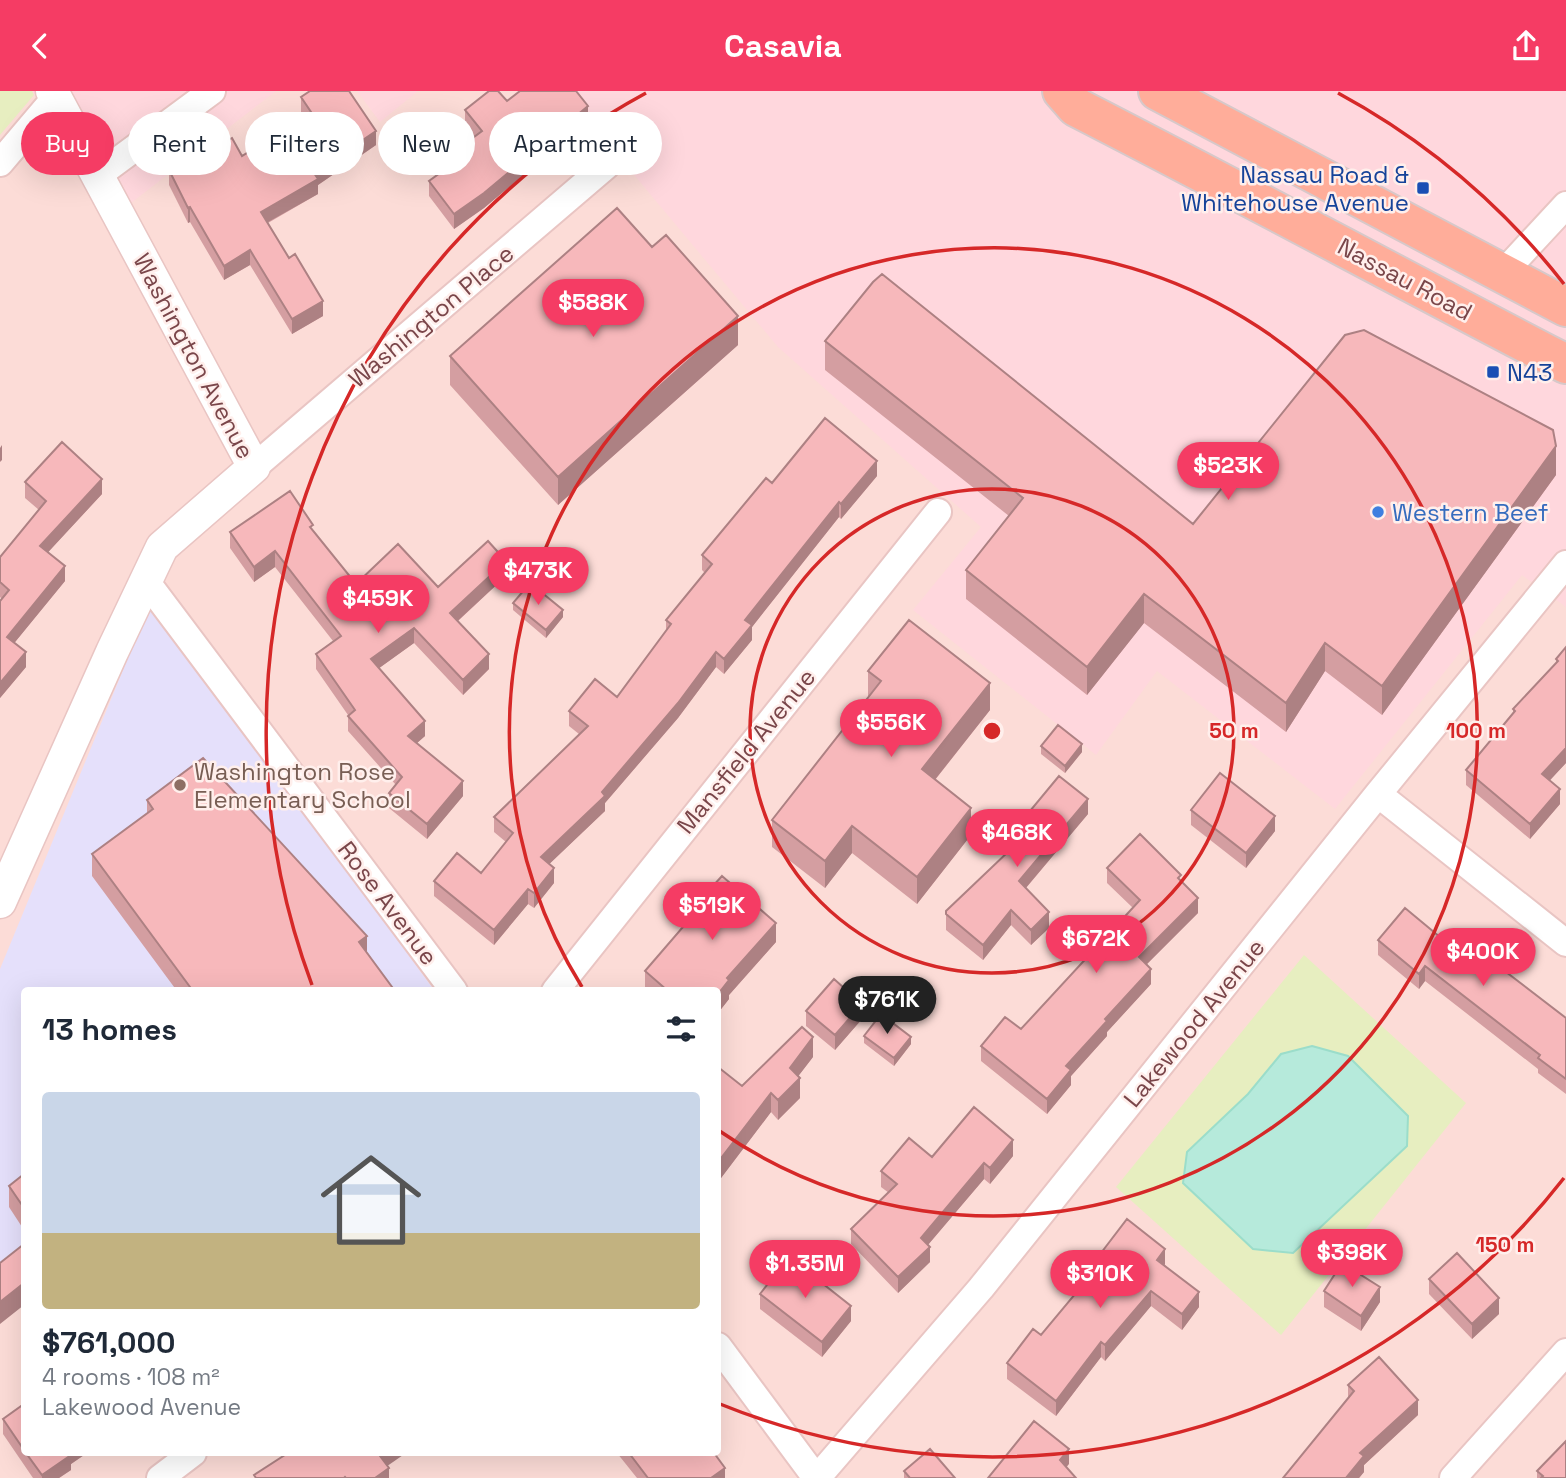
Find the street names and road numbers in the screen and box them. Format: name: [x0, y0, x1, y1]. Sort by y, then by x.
street label: Nassau Road: [1332, 231, 1478, 327]
street label: Washington Place: [342, 238, 520, 394]
street label: Washington Avenue: [127, 248, 261, 464]
street label: Mansfield Avenue: [670, 662, 822, 840]
street label: Rose Avenue: [331, 835, 445, 971]
street label: Lakewood Avenue: [1117, 932, 1271, 1114]

